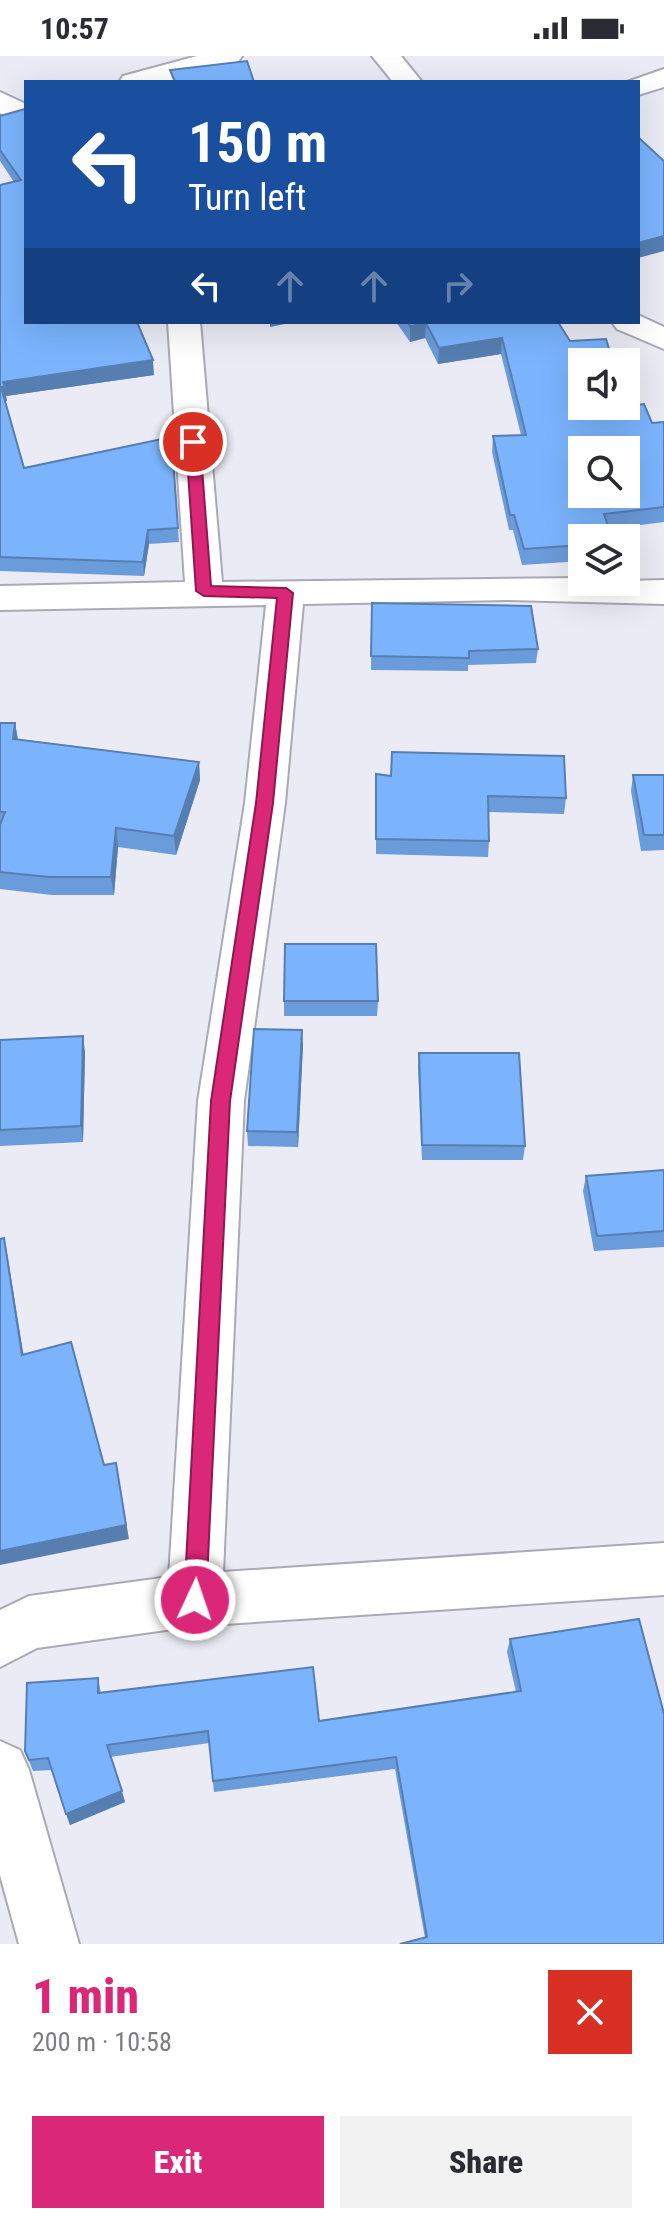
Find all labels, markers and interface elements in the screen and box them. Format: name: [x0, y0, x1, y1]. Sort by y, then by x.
text: 10:57: [40, 11, 109, 46]
text: 150 m: [188, 110, 327, 176]
icon: left: [56, 112, 160, 216]
text: Turn left: [188, 177, 306, 219]
icon: left: [184, 264, 228, 308]
icon: ahead: [268, 264, 312, 308]
icon: ahead: [352, 264, 396, 308]
icon: right: [436, 264, 480, 308]
map controls: [568, 348, 640, 596]
button: sound: [568, 348, 640, 420]
pin: [159, 408, 227, 476]
icon: arrive: [171, 420, 215, 464]
button: search: [568, 436, 640, 508]
button: layers: [568, 524, 640, 596]
position arrow: [153, 1558, 237, 1642]
text: 1 min: [32, 1968, 139, 2025]
button: close: [548, 1970, 632, 2054]
text: 200 m · 10:58: [32, 2027, 172, 2057]
button: Exit: [32, 2116, 324, 2208]
button: Share: [340, 2116, 632, 2208]

